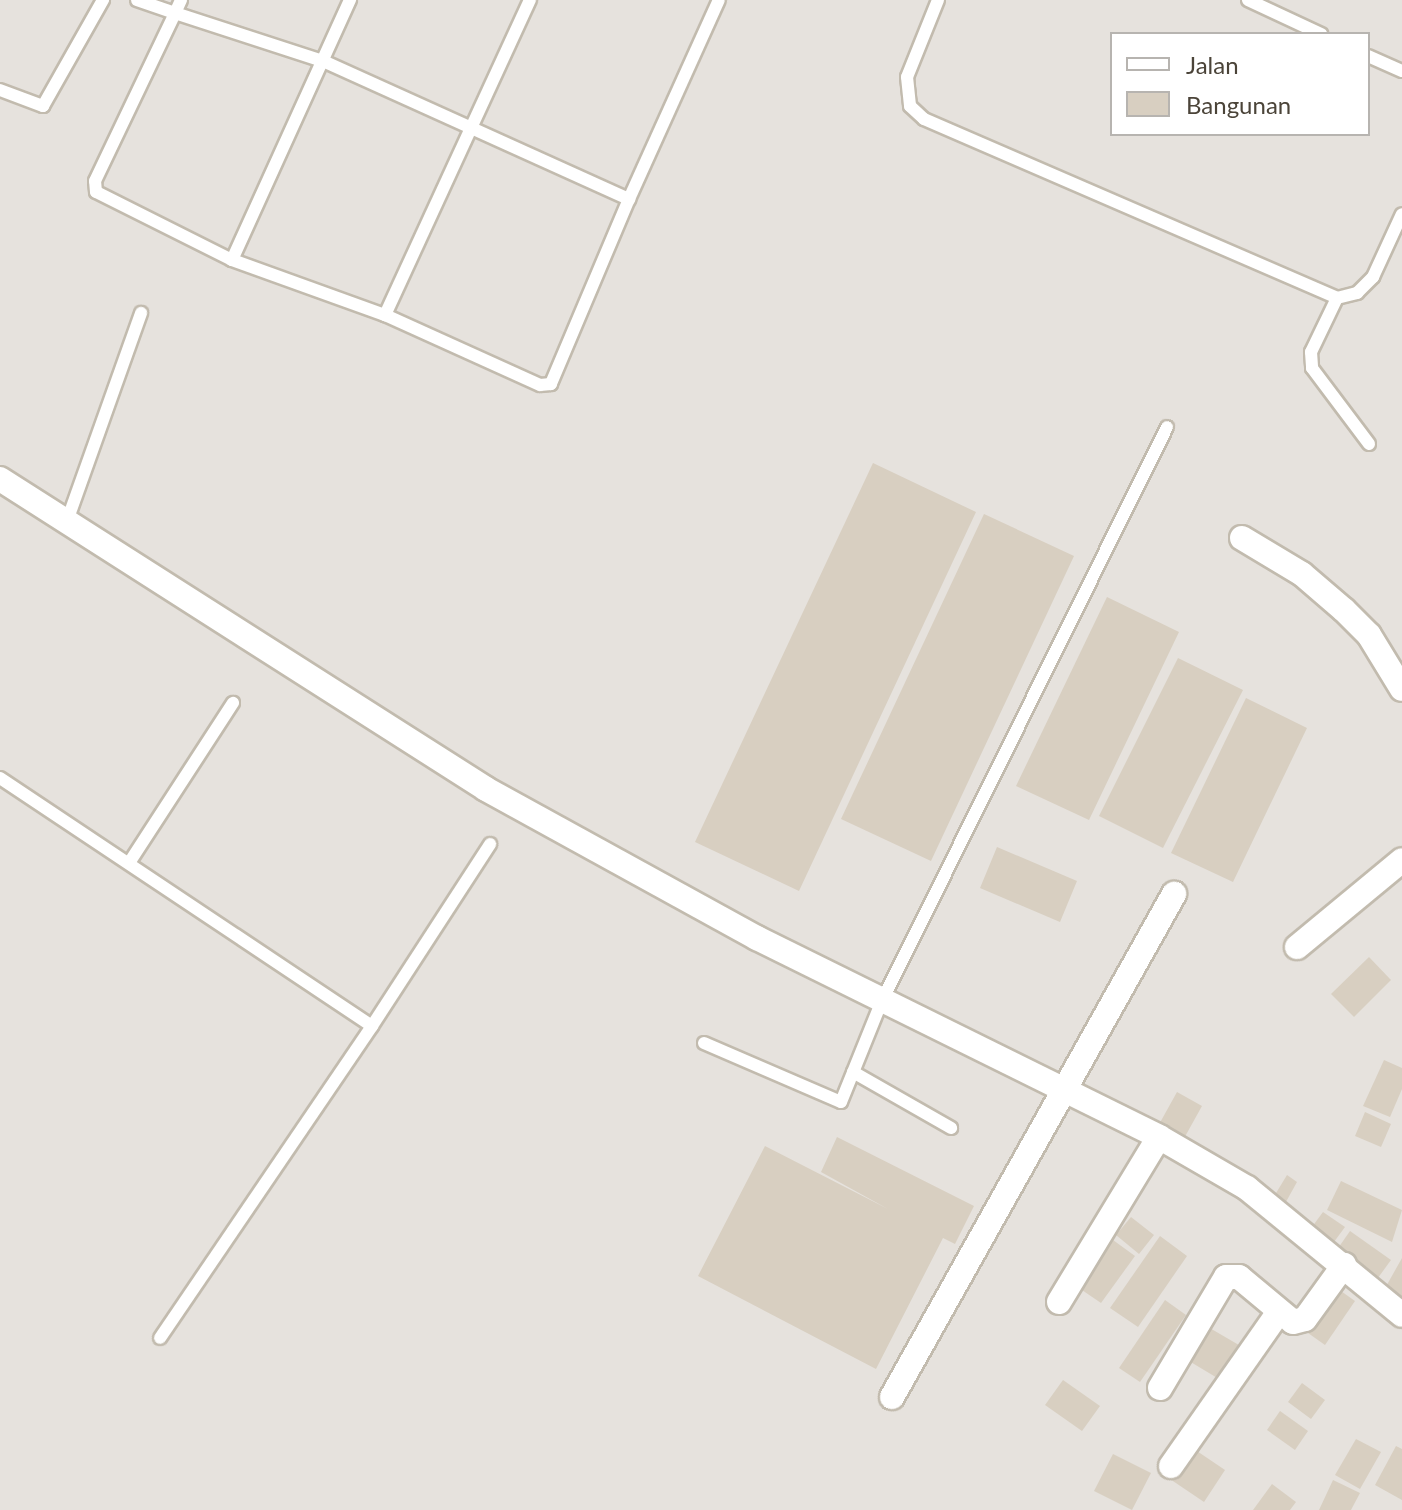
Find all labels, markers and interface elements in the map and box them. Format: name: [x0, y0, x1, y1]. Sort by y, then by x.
legend: [1110, 32, 1370, 136]
text: Jalan: [1186, 50, 1239, 79]
text: Bangunan: [1186, 90, 1291, 119]

